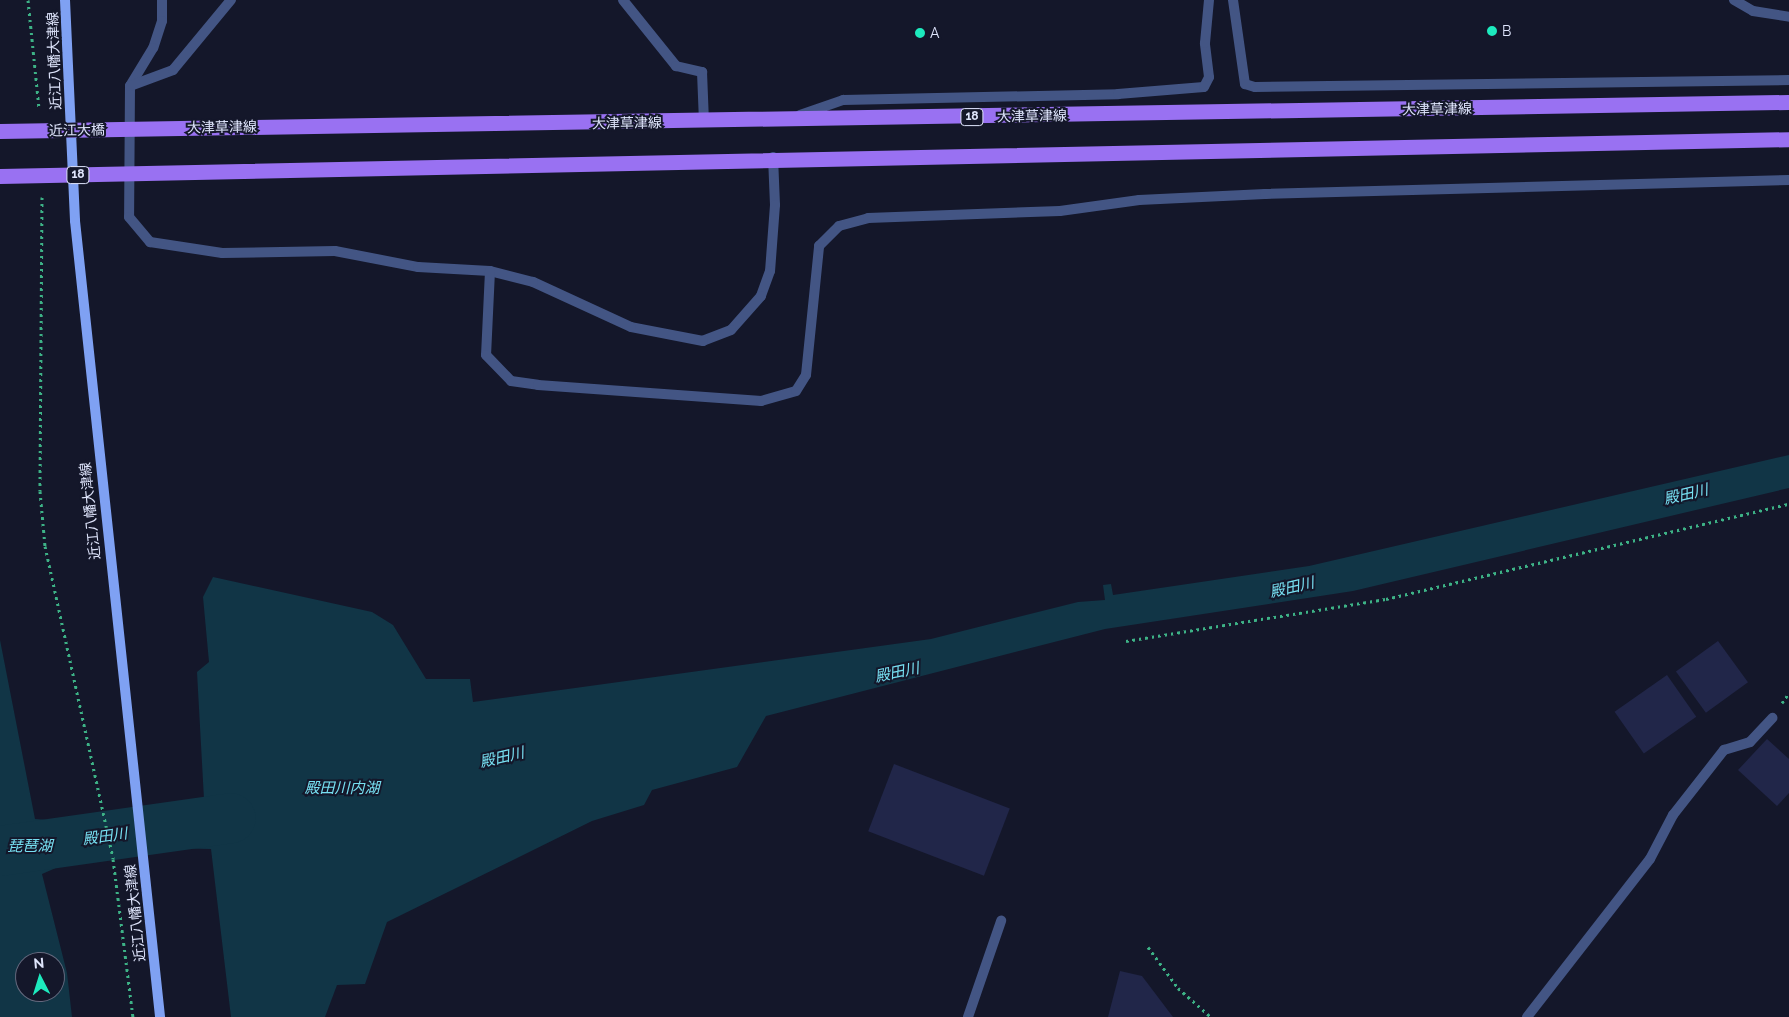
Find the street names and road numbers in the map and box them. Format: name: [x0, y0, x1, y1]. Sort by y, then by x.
street label: 近江八幡大津線: [44, 12, 64, 110]
street label: 大津草津線: [1402, 100, 1472, 118]
street label: 大津草津線: [997, 107, 1067, 125]
road number: 18: [960, 108, 984, 126]
street label: 大津草津線: [592, 114, 662, 132]
street label: 大津草津線: [187, 118, 257, 136]
street label: 近江大橋: [49, 121, 105, 139]
road number: 18: [66, 166, 90, 184]
street label: 近江八幡大津線: [77, 461, 103, 561]
street label: 近江八幡大津線: [122, 863, 148, 963]

